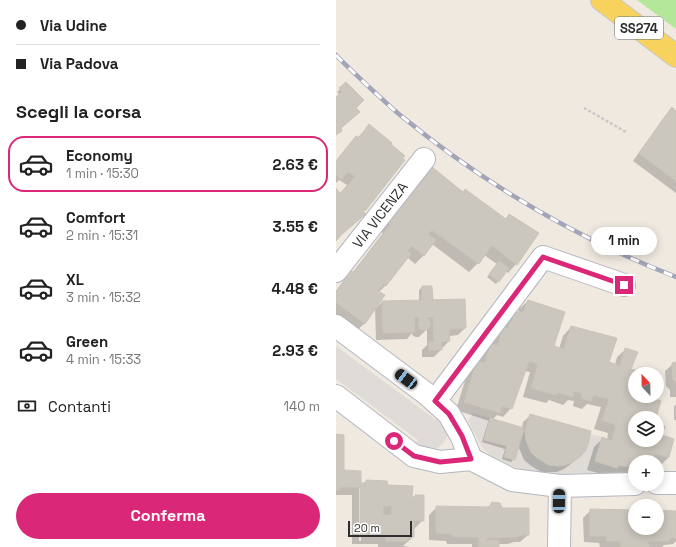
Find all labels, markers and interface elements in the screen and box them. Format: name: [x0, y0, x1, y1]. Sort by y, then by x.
text: Via Udine: [40, 16, 107, 35]
road number: SS274: [615, 17, 663, 39]
text: Via Padova: [40, 54, 118, 73]
text: Scegli la corsa: [16, 100, 141, 123]
icon: car: [18, 146, 54, 182]
text: Economy: [66, 146, 133, 165]
text: 2.63 €: [272, 155, 318, 174]
text: 1 min · 15:30: [66, 165, 139, 182]
street label: VIA VICENZA: [349, 178, 412, 252]
icon: car: [18, 208, 54, 244]
text: Comfort: [66, 208, 126, 227]
text: 3.55 €: [272, 217, 318, 236]
text: 2 min · 15:31: [66, 227, 138, 244]
callout: 1 min: [591, 227, 657, 255]
text: 1 min: [608, 232, 640, 249]
icon: car: [18, 270, 54, 306]
text: XL: [66, 270, 84, 289]
route end: [615, 276, 633, 294]
text: 4.48 €: [271, 279, 318, 298]
text: 3 min · 15:32: [66, 289, 141, 306]
icon: car: [18, 332, 54, 368]
text: Green: [66, 332, 108, 351]
text: 2.93 €: [272, 341, 318, 360]
text: 4 min · 15:33: [66, 351, 141, 368]
car: [393, 367, 419, 391]
north arrow: [628, 367, 664, 403]
map controls: [628, 367, 664, 535]
icon: cash: [16, 395, 38, 417]
text: Contanti: [48, 397, 111, 416]
text: 140 m: [284, 398, 320, 415]
button: layers: [628, 411, 664, 447]
route start: [385, 432, 403, 450]
button: +: [628, 455, 664, 491]
car: [553, 489, 565, 513]
button: Conferma: [16, 493, 320, 539]
button: −: [628, 499, 664, 535]
scale bar: [348, 519, 412, 538]
text: 20 m: [354, 521, 380, 535]

